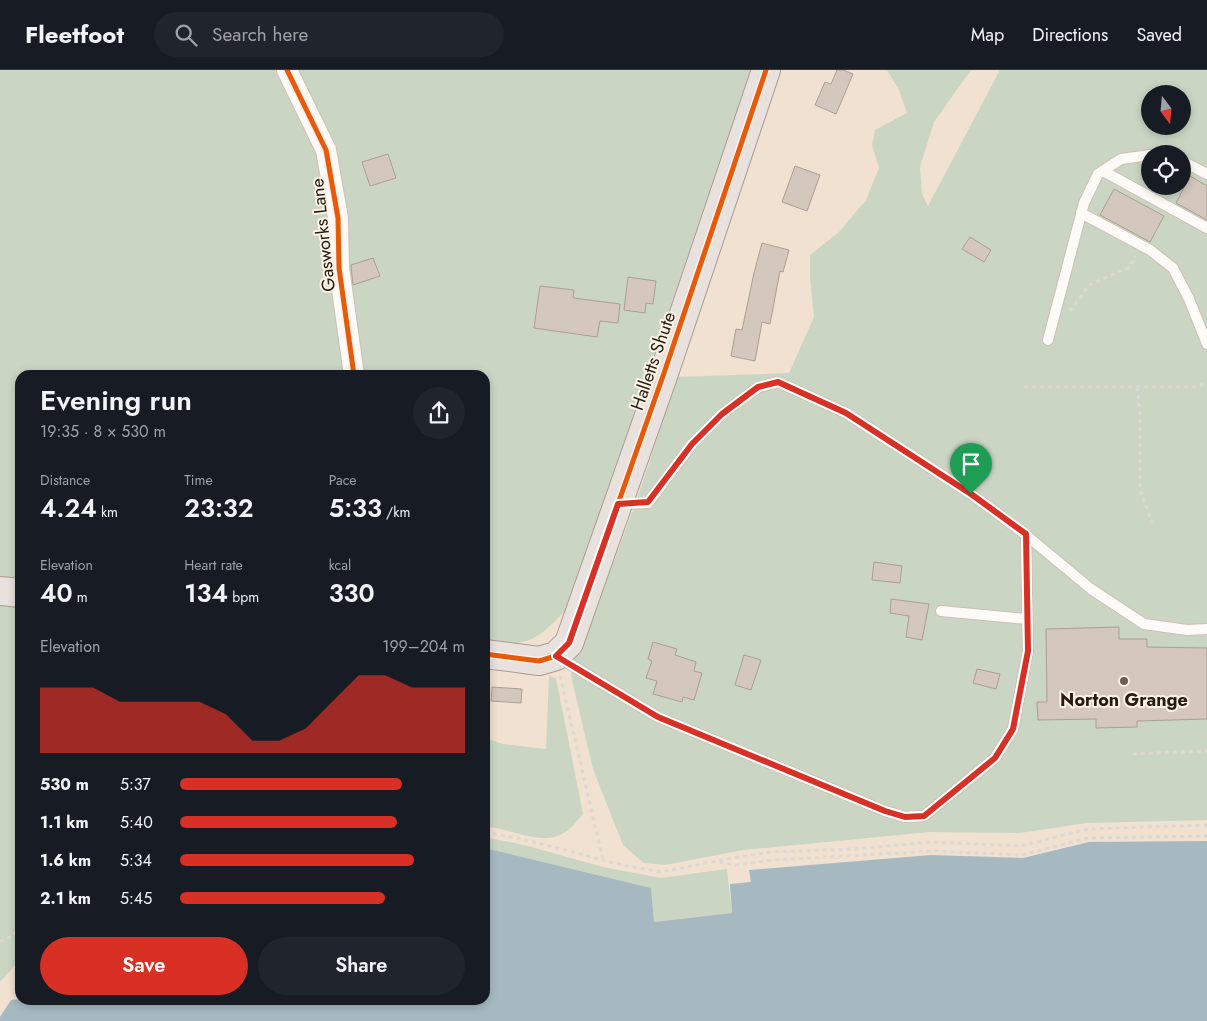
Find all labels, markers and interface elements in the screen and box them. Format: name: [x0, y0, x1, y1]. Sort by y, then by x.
search box: [154, 12, 504, 57]
text: Fleetfoot: [25, 17, 124, 52]
icon: search: [172, 21, 200, 49]
text: Search here: [212, 21, 308, 48]
text: Map: [971, 22, 1004, 48]
text: Directions: [1032, 22, 1108, 48]
text: Saved: [1136, 22, 1182, 48]
north arrow: [1141, 85, 1191, 135]
map controls: [1141, 85, 1191, 195]
button: locate: [1141, 145, 1191, 195]
street label: Gasworks Lane: [304, 177, 342, 293]
street label: Halletts Shute: [624, 308, 682, 414]
text: Evening run: [40, 380, 192, 421]
button: share: [413, 387, 465, 439]
text: 19:35 · 8 × 530 m: [40, 420, 166, 443]
pin: [950, 443, 992, 494]
icon: arrive: [957, 450, 985, 478]
text: Distance: [40, 470, 90, 490]
text: Time: [184, 470, 213, 490]
text: Pace: [329, 470, 357, 490]
text: 4.24: [40, 490, 97, 526]
text: 23:32: [184, 490, 254, 526]
text: 5:33: [329, 490, 382, 526]
text: km: [97, 502, 118, 522]
text: /km: [382, 502, 410, 522]
text: Elevation: [40, 555, 93, 575]
text: Heart rate: [184, 555, 243, 575]
text: kcal: [329, 555, 351, 575]
text: 40: [40, 575, 73, 611]
text: 134: [184, 575, 228, 611]
text: 330: [329, 575, 375, 611]
text: m: [73, 587, 88, 607]
text: bpm: [228, 587, 259, 607]
text: Elevation: [40, 635, 100, 658]
text: 199–204 m: [382, 635, 465, 658]
marker: Norton Grange: [1118, 675, 1130, 687]
place label: Norton Grange: [1060, 687, 1188, 713]
text: 530 m: [40, 773, 89, 796]
text: 5:37: [120, 773, 151, 796]
text: 1.1 km: [40, 811, 89, 834]
text: 5:40: [120, 811, 153, 834]
text: 1.6 km: [40, 849, 91, 872]
text: 5:34: [120, 849, 152, 872]
text: 2.1 km: [40, 887, 91, 910]
text: 5:45: [120, 887, 152, 910]
button: Save: [40, 937, 248, 995]
button: Share: [258, 937, 465, 995]

